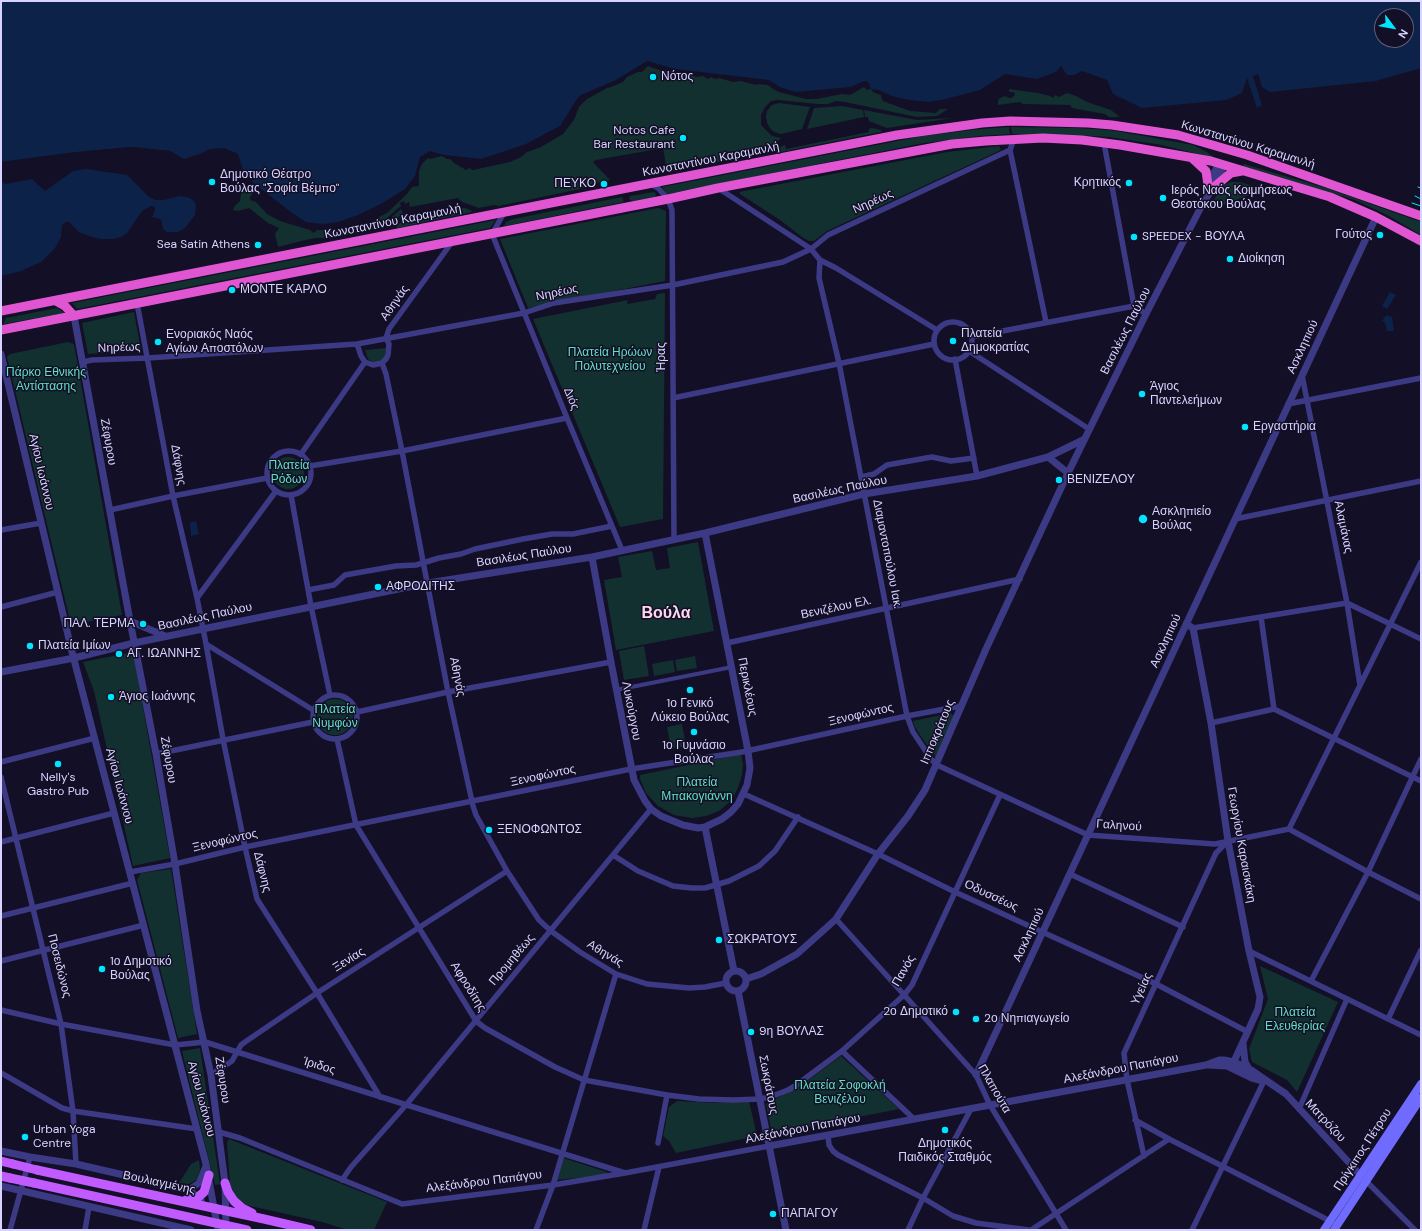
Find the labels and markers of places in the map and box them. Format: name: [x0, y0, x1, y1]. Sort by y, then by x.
place label: Νότος: [661, 70, 693, 84]
marker: Νότος: [648, 72, 658, 82]
place label: Notos Cafe Bar Restaurant: [594, 124, 675, 152]
marker: Notos Cafe Bar Restaurant: [678, 133, 688, 143]
place label: Δημοτικό Θέατρο Βούλας "Σοφία Βέμπο": [220, 168, 339, 196]
place label: Κρητικός: [1074, 176, 1121, 190]
marker: Δημοτικό Θέατρο Βούλας "Σοφία Βέμπο": [207, 177, 217, 187]
place label: ΠΕΥΚΟ: [554, 177, 596, 191]
marker: Κρητικός: [1124, 178, 1134, 188]
marker: ΠΕΥΚΟ: [599, 179, 609, 189]
place label: Ιερός Ναός Κοιμήσεως Θεοτόκου Βούλας: [1171, 184, 1292, 212]
marker: Ιερός Ναός Κοιμήσεως Θεοτόκου Βούλας: [1158, 193, 1168, 203]
place label: Γούτος: [1335, 228, 1372, 242]
place label: SPEEDEX - ΒΟΥΛΑ: [1142, 230, 1245, 244]
marker: Γούτος: [1375, 230, 1385, 240]
marker: SPEEDEX - ΒΟΥΛΑ: [1129, 232, 1139, 242]
place label: Sea Satin Athens: [157, 238, 250, 252]
marker: Sea Satin Athens: [253, 240, 263, 250]
place label: Διοίκηση: [1238, 252, 1285, 266]
marker: Διοίκηση: [1225, 254, 1235, 264]
place label: ΜΟΝΤΕ ΚΑΡΛΟ: [240, 283, 327, 297]
marker: ΜΟΝΤΕ ΚΑΡΛΟ: [227, 285, 237, 295]
place label: Πλατεία Δημοκρατίας: [961, 327, 1029, 355]
place label: Ενοριακός Ναός Αγίων Αποστόλων: [166, 328, 263, 356]
marker: Πλατεία Δημοκρατίας: [948, 336, 958, 346]
marker: Ενοριακός Ναός Αγίων Αποστόλων: [153, 337, 163, 347]
place label: Άγιος Παντελεήμων: [1150, 380, 1222, 408]
marker: Άγιος Παντελεήμων: [1137, 389, 1147, 399]
place label: Εργαστήρια: [1253, 420, 1316, 434]
marker: Εργαστήρια: [1240, 422, 1250, 432]
place label: ΒΕΝΙΖΕΛΟΥ: [1067, 473, 1135, 487]
marker: ΒΕΝΙΖΕΛΟΥ: [1054, 475, 1064, 485]
place label: Ασκληπιείο Βούλας: [1152, 505, 1211, 533]
marker: Ασκληπιείο Βούλας: [1137, 513, 1149, 525]
place label: ΑΦΡΟΔΙΤΗΣ: [386, 580, 455, 594]
marker: ΑΦΡΟΔΙΤΗΣ: [373, 582, 383, 592]
place label: ΠΑΛ. ΤΕΡΜΑ: [63, 617, 135, 631]
marker: ΠΑΛ. ΤΕΡΜΑ: [138, 619, 148, 629]
place label: Πλατεία Ιμίων: [38, 639, 111, 653]
marker: Πλατεία Ιμίων: [25, 641, 35, 651]
place label: ΑΓ. ΙΩΑΝΝΗΣ: [127, 647, 201, 661]
marker: ΑΓ. ΙΩΑΝΝΗΣ: [114, 649, 124, 659]
marker: 1ο Γενικό Λύκειο Βούλας: [685, 685, 695, 695]
place label: Άγιος Ιωάννης: [119, 690, 195, 704]
marker: Άγιος Ιωάννης: [106, 692, 116, 702]
place label: 1ο Γενικό Λύκειο Βούλας: [651, 697, 729, 725]
marker: 1ο Γυμνάσιο Βούλας: [689, 727, 699, 737]
place label: 1ο Γυμνάσιο Βούλας: [662, 739, 726, 767]
marker: Nelly's Gastro Pub: [53, 759, 63, 769]
place label: Nelly's Gastro Pub: [27, 771, 89, 799]
place label: ΞΕΝΟΦΩΝΤΟΣ: [497, 823, 582, 837]
marker: ΞΕΝΟΦΩΝΤΟΣ: [484, 825, 494, 835]
place label: ΣΩΚΡΑΤΟΥΣ: [727, 933, 797, 947]
marker: ΣΩΚΡΑΤΟΥΣ: [714, 935, 724, 945]
place label: 1ο Δημοτικό Βούλας: [110, 955, 172, 983]
marker: 1ο Δημοτικό Βούλας: [97, 964, 107, 974]
place label: 2ο Δημοτικό: [883, 1005, 948, 1019]
marker: 2ο Δημοτικό: [951, 1007, 961, 1017]
place label: 2ο Νηπιαγωγείο: [984, 1012, 1070, 1026]
marker: 2ο Νηπιαγωγείο: [971, 1014, 981, 1024]
place label: 9η ΒΟΥΛΑΣ: [759, 1025, 824, 1039]
marker: 9η ΒΟΥΛΑΣ: [746, 1027, 756, 1037]
place label: Urban Yoga Centre: [33, 1123, 95, 1151]
marker: Δημοτικός Παιδικός Σταθμός: [940, 1125, 950, 1135]
marker: Urban Yoga Centre: [20, 1132, 30, 1142]
place label: Δημοτικός Παιδικός Σταθμός: [898, 1137, 992, 1165]
place label: ΠΑΠΑΓΟΥ: [781, 1207, 838, 1221]
marker: ΠΑΠΑΓΟΥ: [768, 1209, 778, 1219]

